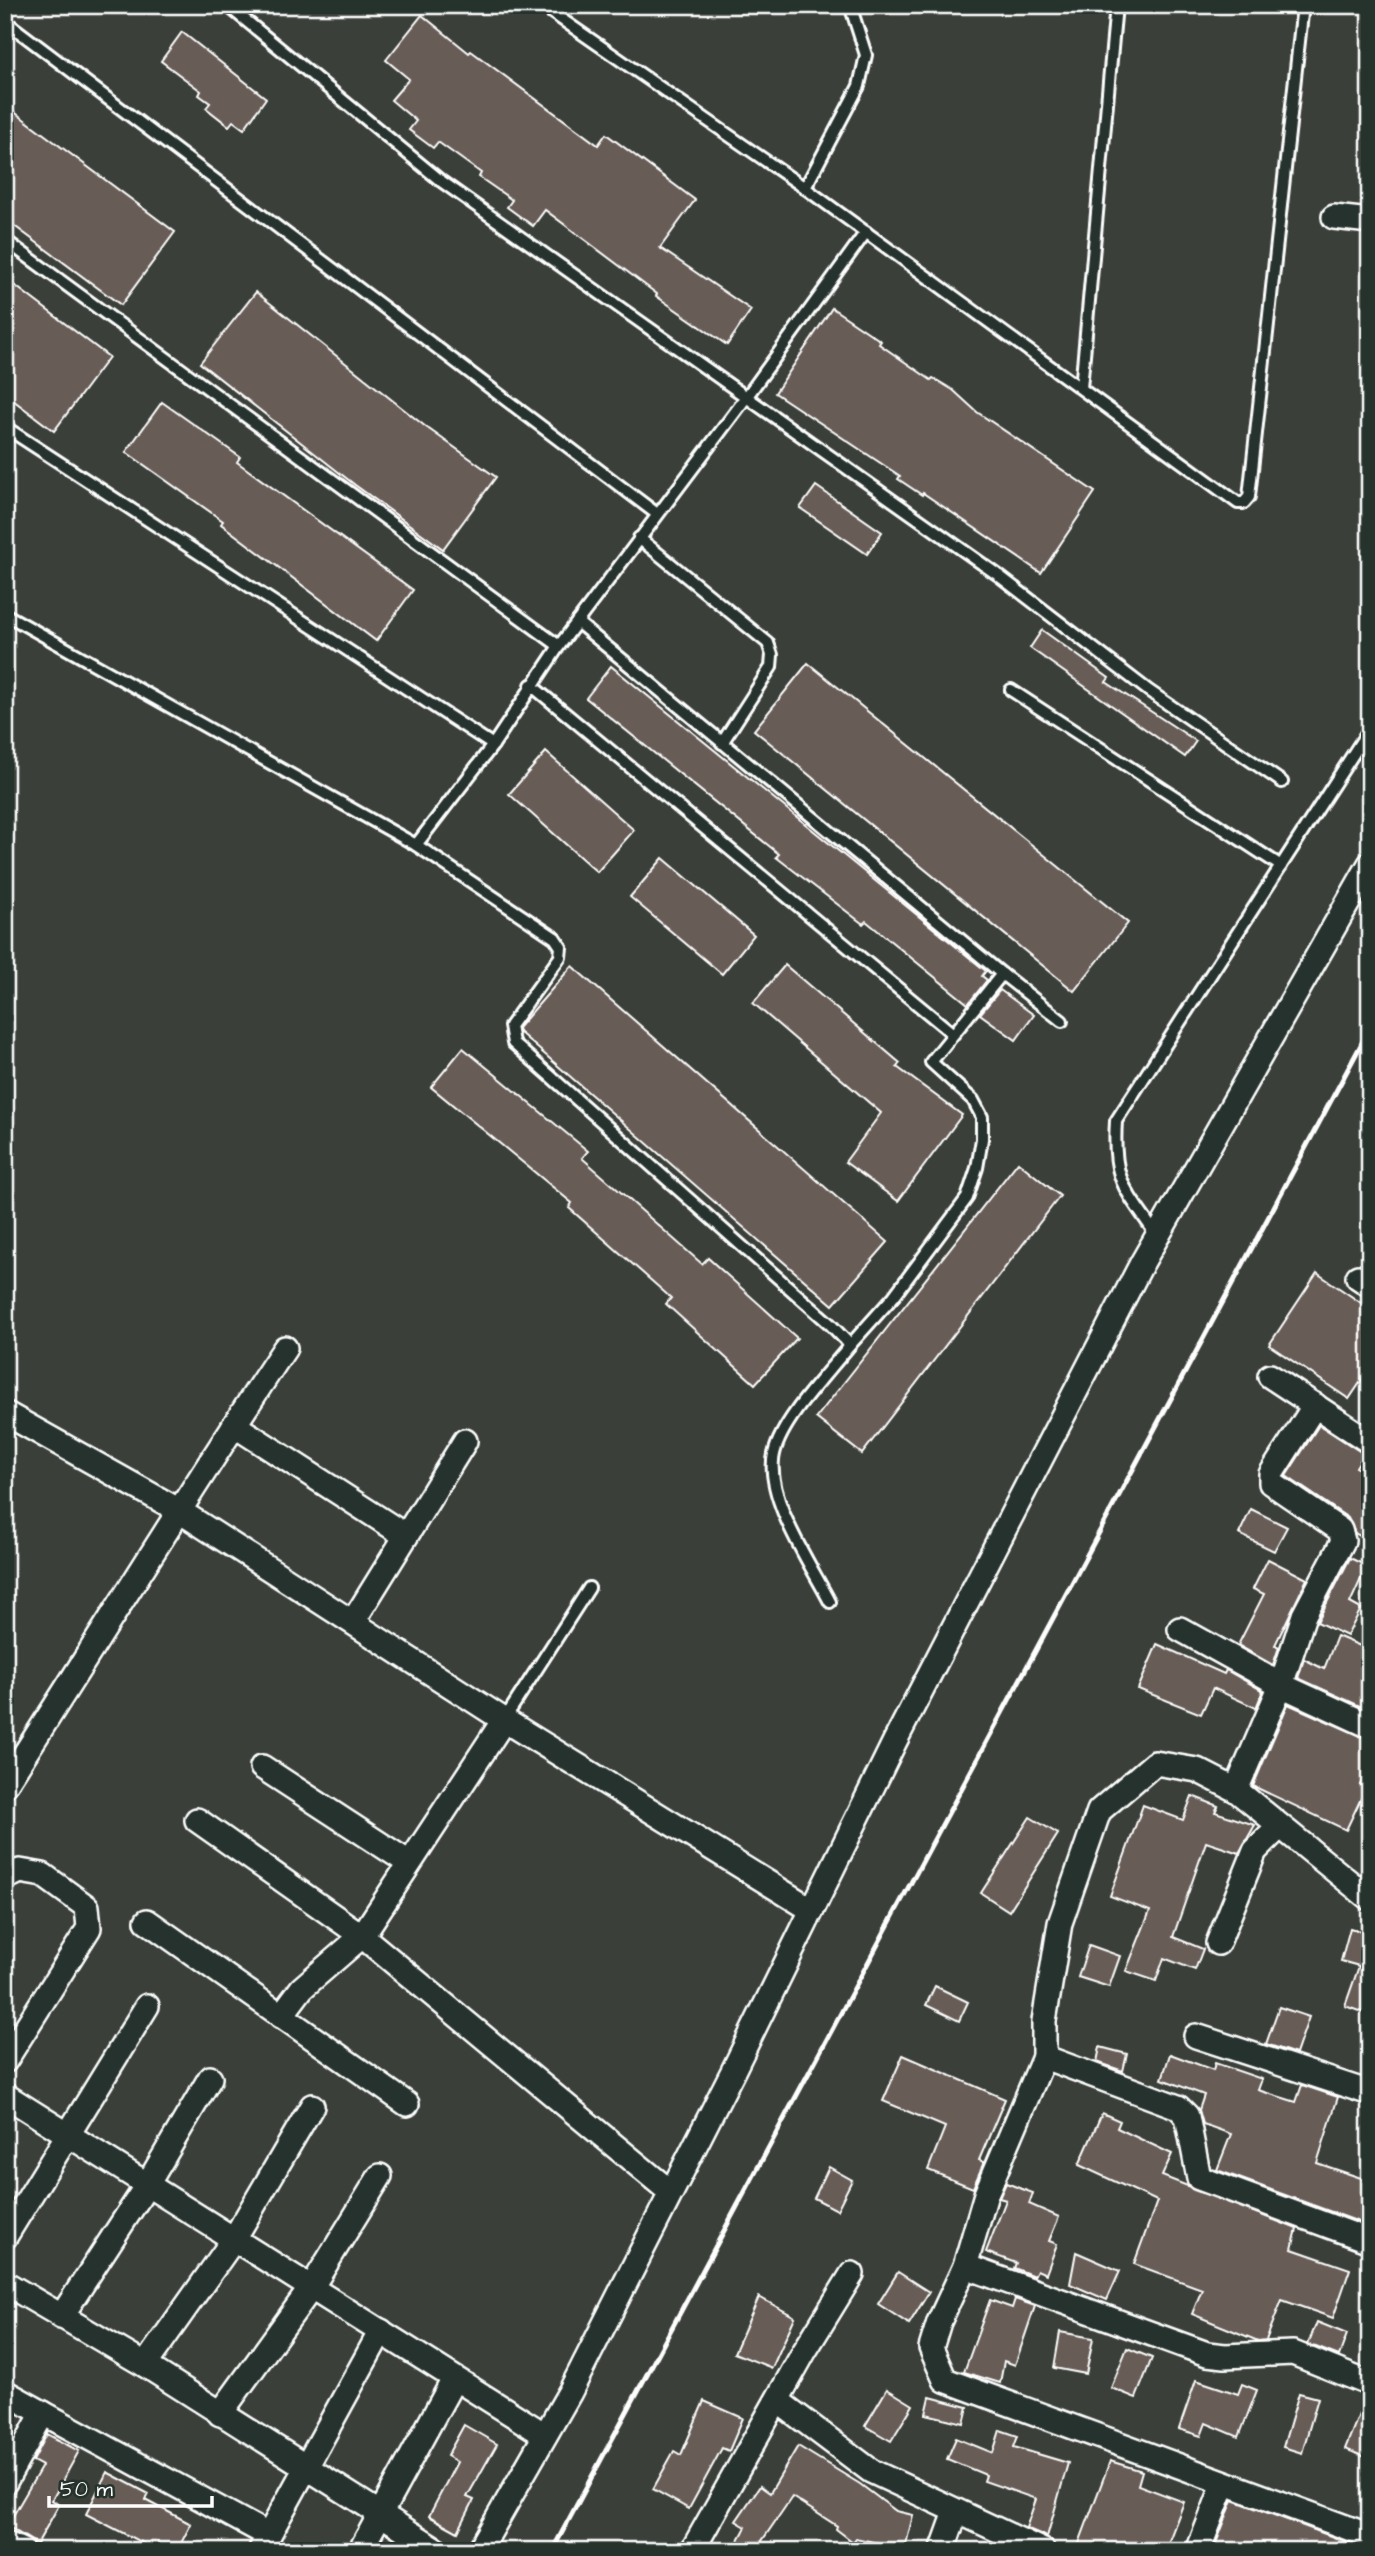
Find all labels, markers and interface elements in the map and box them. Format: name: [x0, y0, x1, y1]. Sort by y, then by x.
scale bar: [49, 2465, 212, 2509]
text: 50 m: [60, 2475, 114, 2504]

